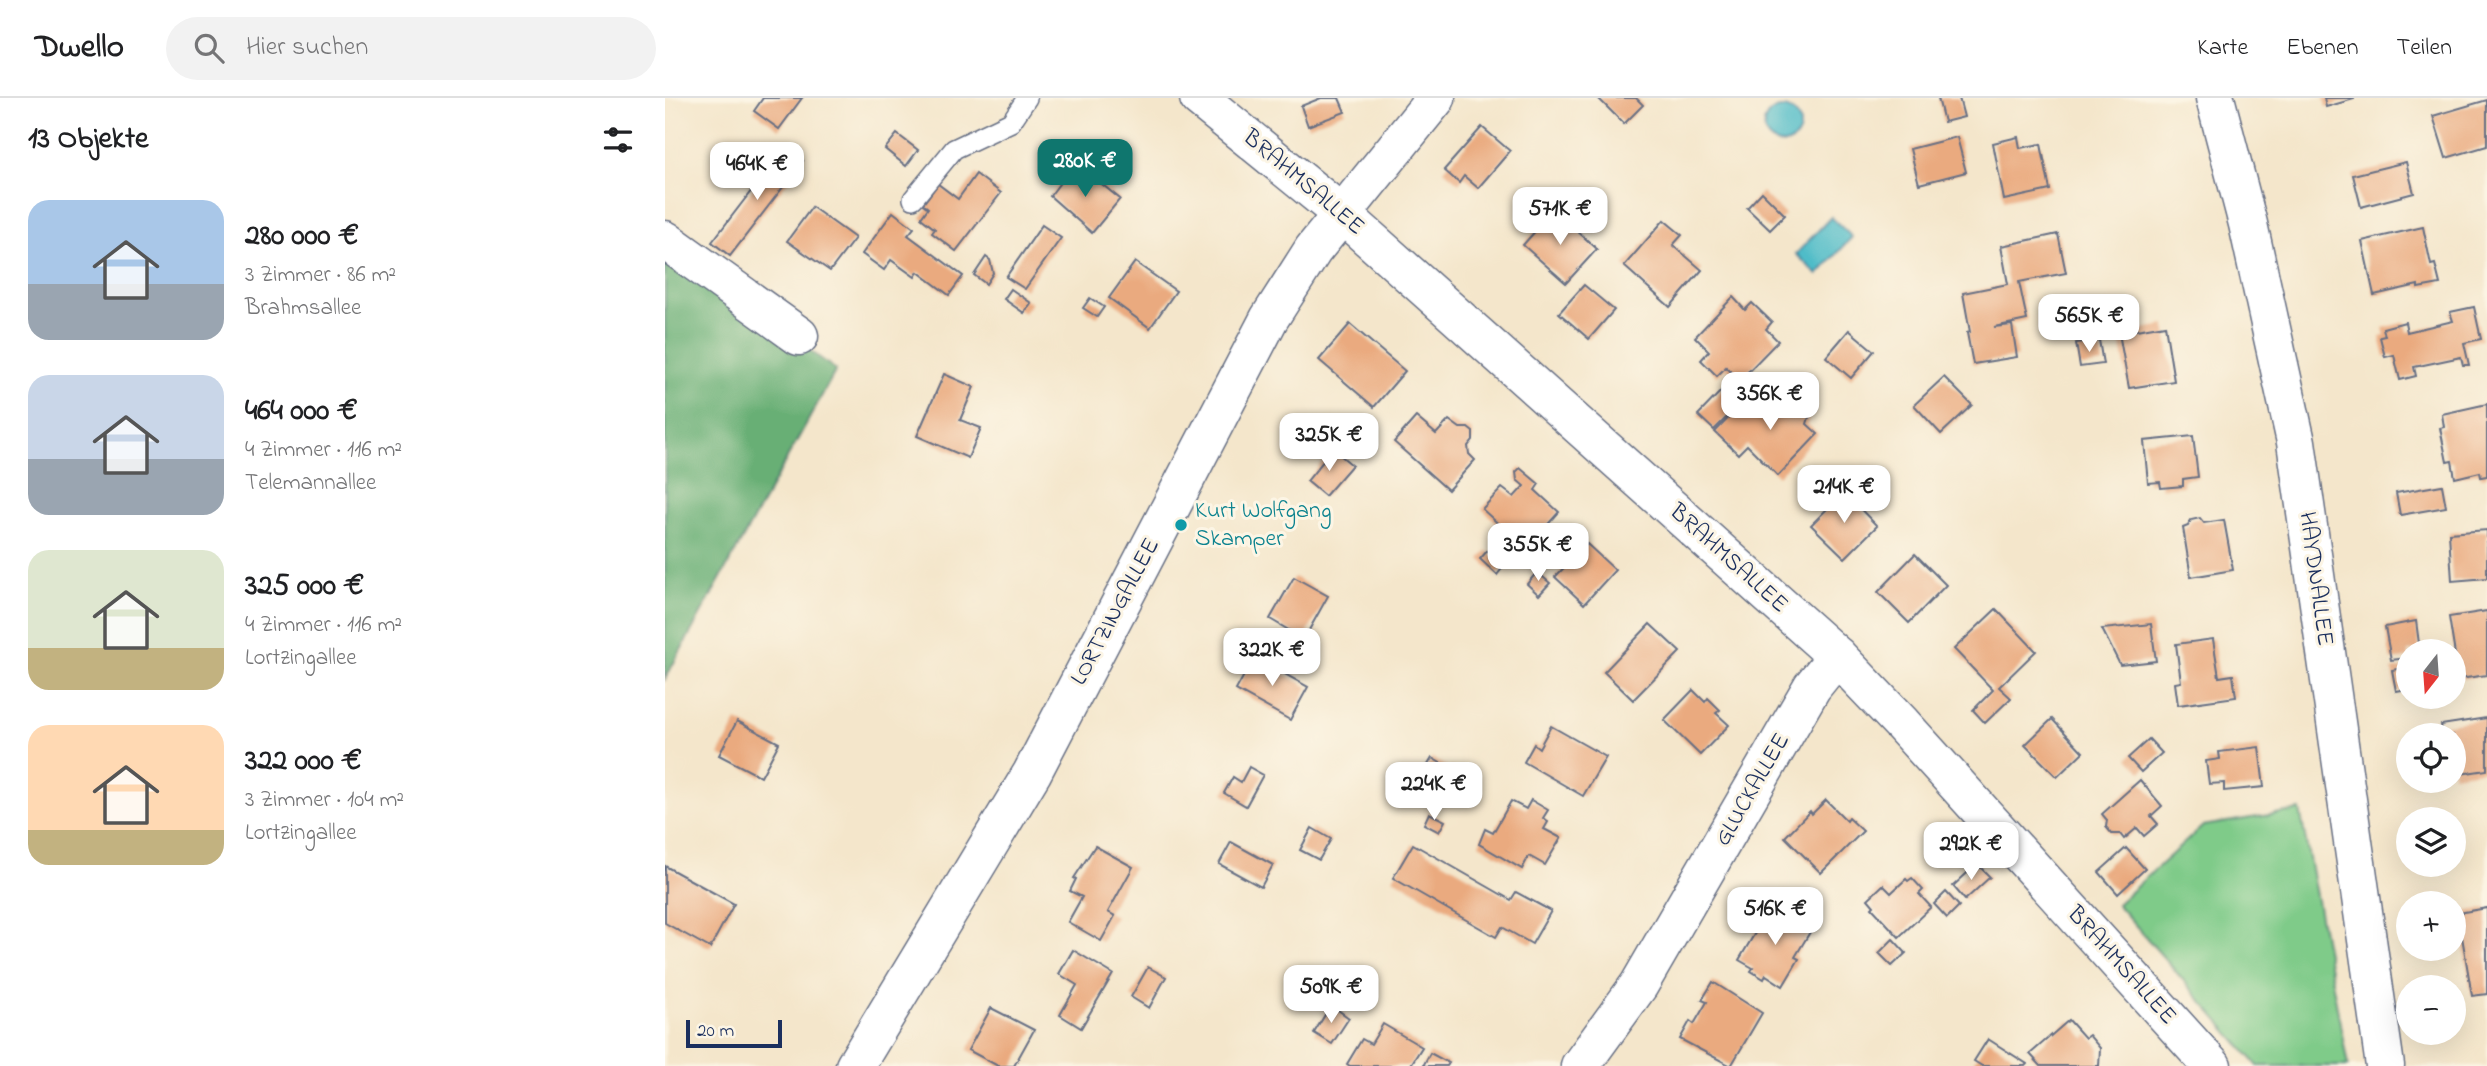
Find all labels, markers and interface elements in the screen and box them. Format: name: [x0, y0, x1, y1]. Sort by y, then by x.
search box: [166, 17, 656, 80]
text: Dwello: [35, 24, 124, 72]
icon: search: [190, 29, 228, 67]
text: Hier suchen: [246, 29, 368, 67]
text: Karte: [2197, 31, 2248, 66]
text: Ebenen: [2286, 31, 2359, 66]
text: Teilen: [2397, 31, 2452, 66]
text: 13 Objekte: [28, 118, 148, 162]
icon: filters: [599, 121, 637, 159]
street label: BRAHMSALLEE: [1234, 121, 1372, 245]
pin: 280K €: [1028, 140, 1142, 199]
pin: 464K €: [700, 142, 814, 202]
text: 280K €: [1054, 145, 1116, 178]
text: 464K €: [726, 148, 788, 181]
pin: 571K €: [1503, 188, 1617, 247]
text: 571K €: [1529, 193, 1591, 226]
text: 280 000 €: [245, 215, 359, 259]
icon: home: [84, 228, 168, 312]
text: 3 Zimmer · 86 m²: [245, 259, 396, 292]
text: Brahmsallee: [245, 292, 361, 325]
pin: 565K €: [2032, 294, 2146, 354]
text: 565K €: [2054, 300, 2124, 333]
pin: 356K €: [1713, 372, 1827, 432]
text: 356K €: [1737, 378, 1803, 411]
text: 464 000 €: [245, 390, 358, 434]
icon: home: [84, 403, 168, 487]
pin: 325K €: [1272, 414, 1386, 473]
text: 325K €: [1295, 419, 1363, 452]
text: 4 Zimmer · 116 m²: [245, 434, 402, 467]
pin: 214K €: [1787, 466, 1901, 525]
text: Telemannallee: [245, 467, 376, 500]
text: 214K €: [1813, 471, 1875, 504]
place label: Kurt Wolfgang Skamper: [1195, 494, 1332, 557]
street label: BRAHMSALLEE: [1660, 495, 1795, 622]
street label: HAYDNALLEE: [2288, 510, 2342, 648]
marker: Kurt Wolfgang Skamper: [1173, 517, 1189, 533]
pin: 355K €: [1481, 524, 1595, 583]
text: 355K €: [1504, 529, 1572, 562]
street label: LORTZINGALLEE: [1062, 532, 1170, 692]
text: 325 000 €: [245, 565, 364, 609]
icon: home: [84, 578, 168, 662]
text: 4 Zimmer · 116 m²: [245, 609, 402, 642]
pin: 322K €: [1215, 628, 1329, 688]
text: 322K €: [1239, 634, 1305, 667]
north arrow: [2396, 639, 2466, 709]
map controls: [2396, 639, 2466, 1045]
text: Lortzingallee: [245, 642, 357, 675]
button: locate: [2396, 723, 2466, 793]
street label: GLUCKALLEE: [1706, 727, 1800, 853]
text: 322 000 €: [245, 740, 362, 784]
icon: home: [84, 753, 168, 837]
pin: 224K €: [1377, 762, 1491, 822]
text: 224K €: [1401, 768, 1467, 801]
text: 3 Zimmer · 104 m²: [245, 784, 404, 817]
button: layers: [2396, 807, 2466, 877]
text: Lortzingallee: [245, 817, 357, 850]
pin: 292K €: [1914, 822, 2028, 882]
text: 292K €: [1940, 828, 2002, 861]
pin: 516K €: [1718, 888, 1832, 947]
button: +: [2396, 891, 2466, 961]
text: 516K €: [1743, 893, 1807, 926]
street label: BRAHMSALLEE: [2057, 898, 2184, 1033]
pin: 509K €: [1274, 965, 1388, 1025]
text: 509K €: [1300, 971, 1362, 1004]
button: −: [2396, 975, 2466, 1045]
scale bar: [686, 1017, 782, 1049]
text: 20 m: [697, 1018, 734, 1045]

